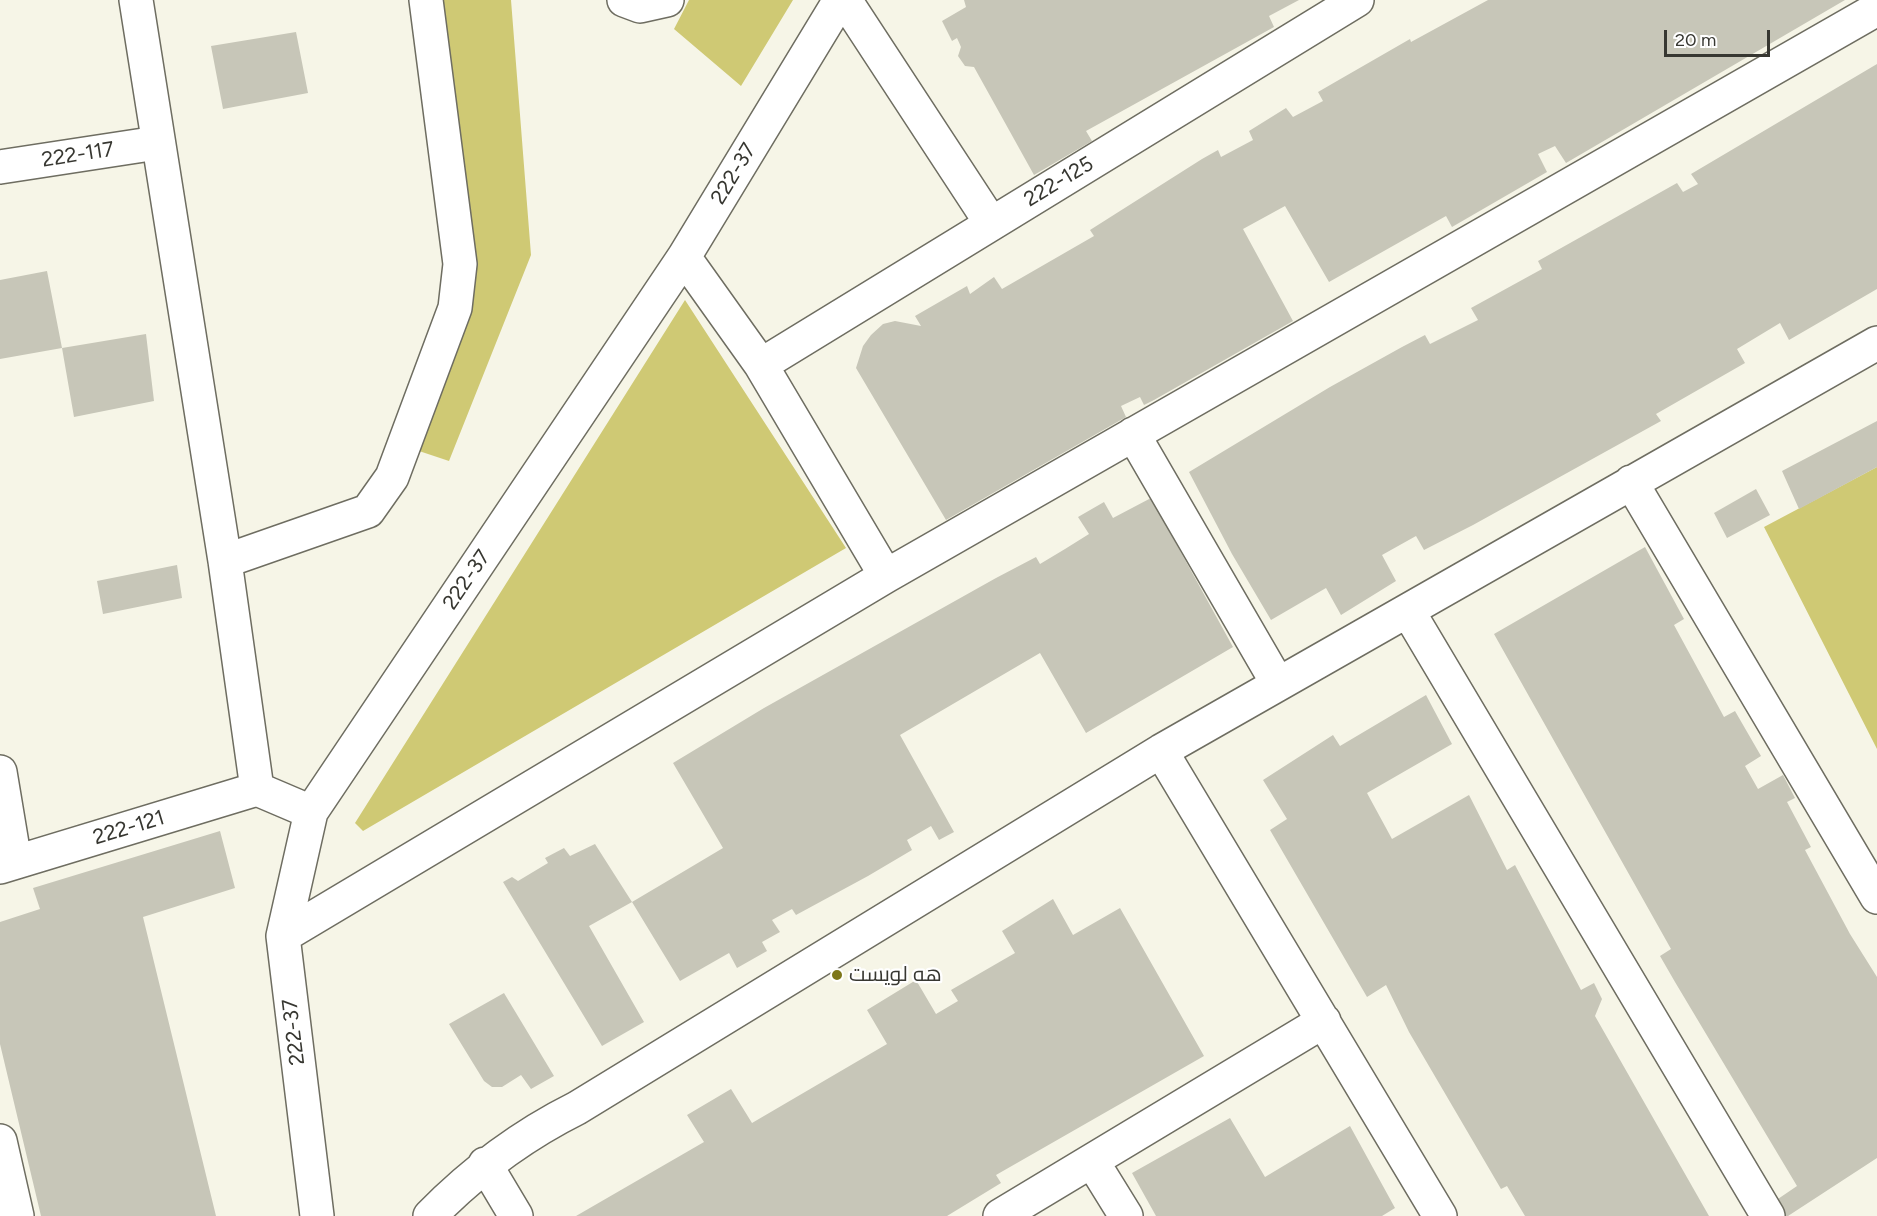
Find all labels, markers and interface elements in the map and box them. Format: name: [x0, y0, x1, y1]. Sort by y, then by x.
scale bar: [1667, 18, 1774, 56]
text: 20 m: [1675, 29, 1716, 51]
street label: 222-117: [40, 137, 116, 173]
street label: 222-37: [706, 139, 762, 209]
street label: 222-125: [1020, 152, 1098, 212]
street label: 222-37: [438, 545, 496, 615]
street label: 222-121: [90, 805, 168, 851]
place label: هه لويست: [849, 962, 942, 988]
marker: هه لويست: [830, 968, 844, 982]
street label: 222-37: [277, 997, 311, 1067]

